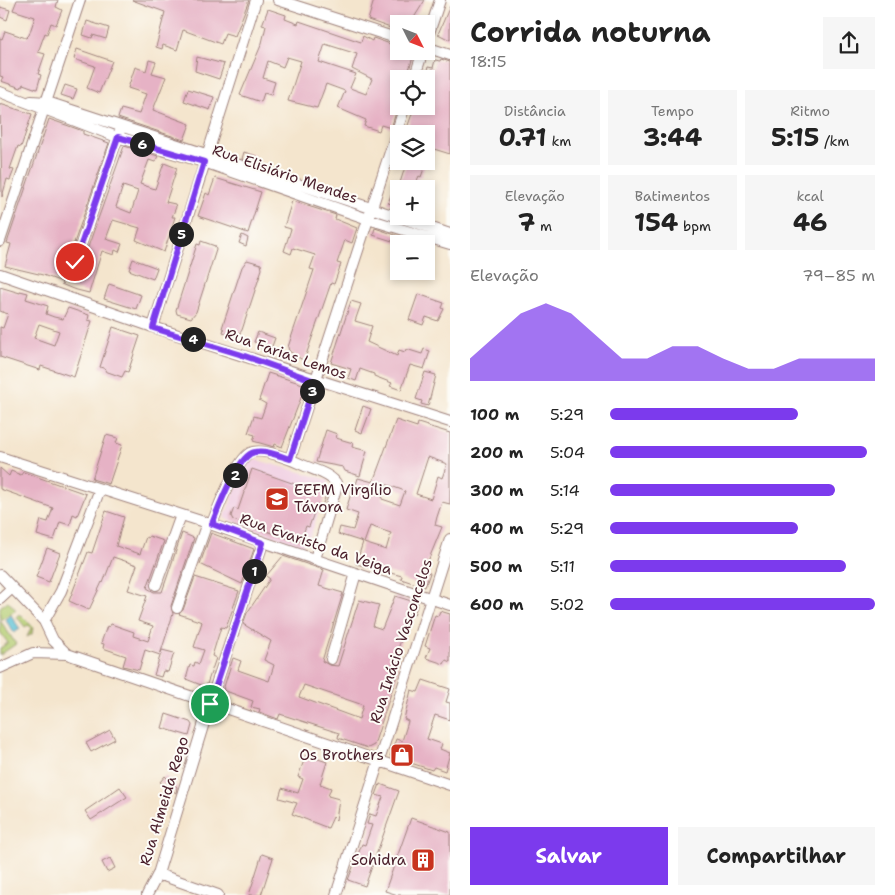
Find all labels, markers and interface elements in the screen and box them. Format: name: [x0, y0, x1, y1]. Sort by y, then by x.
text: Corrida noturna: [470, 13, 711, 51]
north arrow: [390, 15, 435, 60]
map controls: [390, 15, 435, 280]
button: share: [823, 17, 875, 69]
text: 18:15: [470, 51, 506, 72]
button: locate: [390, 70, 435, 115]
text: Distância: [504, 102, 566, 120]
text: Tempo: [651, 102, 694, 120]
text: Ritmo: [790, 102, 830, 120]
text: 0.71: [498, 120, 547, 154]
text: 3:44: [643, 120, 702, 154]
text: 5:15: [771, 120, 819, 154]
button: layers: [390, 125, 435, 170]
pin: 6: [130, 132, 154, 156]
text: km: [547, 132, 571, 150]
text: /km: [819, 132, 849, 150]
text: 6: [138, 135, 147, 153]
street label: Rua Elisiário Mendes: [210, 140, 360, 208]
button: +: [390, 180, 435, 225]
text: Elevação: [505, 187, 565, 205]
text: Batimentos: [635, 187, 710, 205]
text: kcal: [797, 187, 824, 205]
text: 7: [518, 205, 535, 239]
text: 154: [634, 205, 678, 239]
text: 46: [793, 205, 828, 239]
text: m: [535, 217, 552, 235]
text: bpm: [678, 217, 711, 235]
pin: 5: [168, 222, 194, 246]
text: 5: [177, 225, 186, 243]
button: −: [390, 235, 435, 280]
pin: [54, 241, 96, 283]
icon: check: [61, 248, 89, 276]
text: Elevação: [470, 265, 539, 286]
text: 79–85 m: [802, 265, 875, 286]
street label: Rua Farias Lemos: [222, 324, 350, 384]
pin: 4: [180, 326, 206, 352]
text: 4: [189, 330, 198, 348]
pin: 3: [300, 378, 324, 404]
text: 3: [308, 382, 317, 400]
text: 100 m: [470, 404, 519, 425]
text: 5:29: [550, 404, 584, 425]
text: 200 m: [470, 442, 523, 463]
text: 5:04: [550, 442, 585, 463]
pin: 2: [222, 462, 248, 488]
text: 2: [231, 466, 240, 484]
place label: EEFM Virgílio Távora: [294, 480, 392, 517]
text: 300 m: [470, 480, 524, 501]
text: 5:14: [550, 480, 580, 501]
school or university icon: EEFM Virgílio Távora: [264, 486, 290, 512]
street label: Rua Evaristo da Veiga: [237, 508, 396, 580]
text: 400 m: [470, 518, 524, 539]
text: 5:29: [550, 518, 584, 539]
street label: Rua Inácio Vasconcelos: [365, 556, 437, 726]
text: 500 m: [470, 556, 522, 577]
text: 5:11: [550, 556, 575, 577]
pin: 1: [242, 558, 266, 584]
text: 1: [251, 562, 258, 580]
text: 600 m: [470, 594, 524, 615]
text: 5:02: [550, 594, 584, 615]
pin: [189, 683, 231, 725]
icon: arrive: [196, 690, 224, 718]
street label: Rua Almeida Rego: [135, 734, 193, 868]
shop icon: Os Brothers: [389, 742, 415, 768]
place label: Os Brothers: [299, 745, 384, 765]
button: Salvar: [470, 827, 668, 885]
button: Compartilhar: [678, 827, 875, 885]
building icon: Sohidra: [410, 847, 436, 873]
place label: Sohidra: [351, 850, 407, 870]

